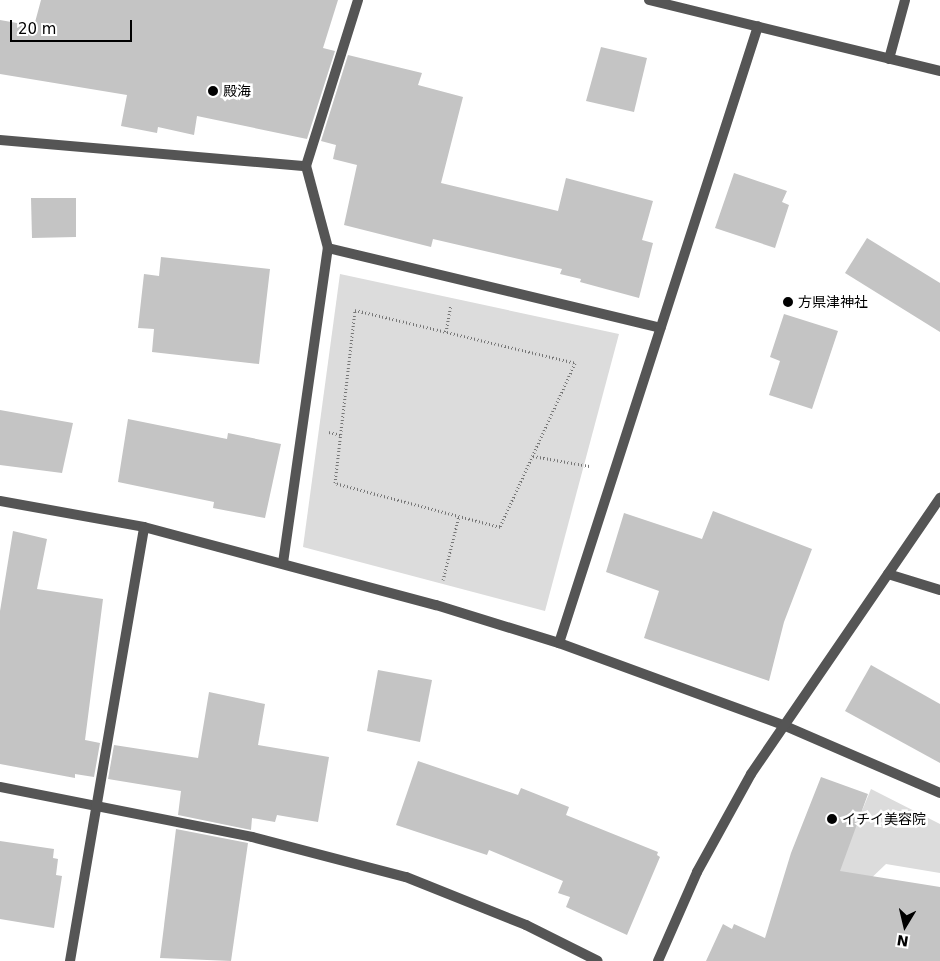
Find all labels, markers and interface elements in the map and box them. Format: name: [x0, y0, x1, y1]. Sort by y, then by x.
scale bar: [12, 10, 135, 42]
text: 20 m: [18, 20, 56, 38]
place label: 殿海: [223, 83, 251, 99]
marker: 殿海: [207, 85, 219, 97]
place label: 方県津神社: [798, 294, 868, 310]
marker: 方県津神社: [782, 296, 794, 308]
place label: イチイ美容院: [842, 811, 926, 827]
marker: イチイ美容院: [826, 813, 838, 825]
north arrow: [880, 901, 930, 951]
text: N: [896, 932, 910, 950]

